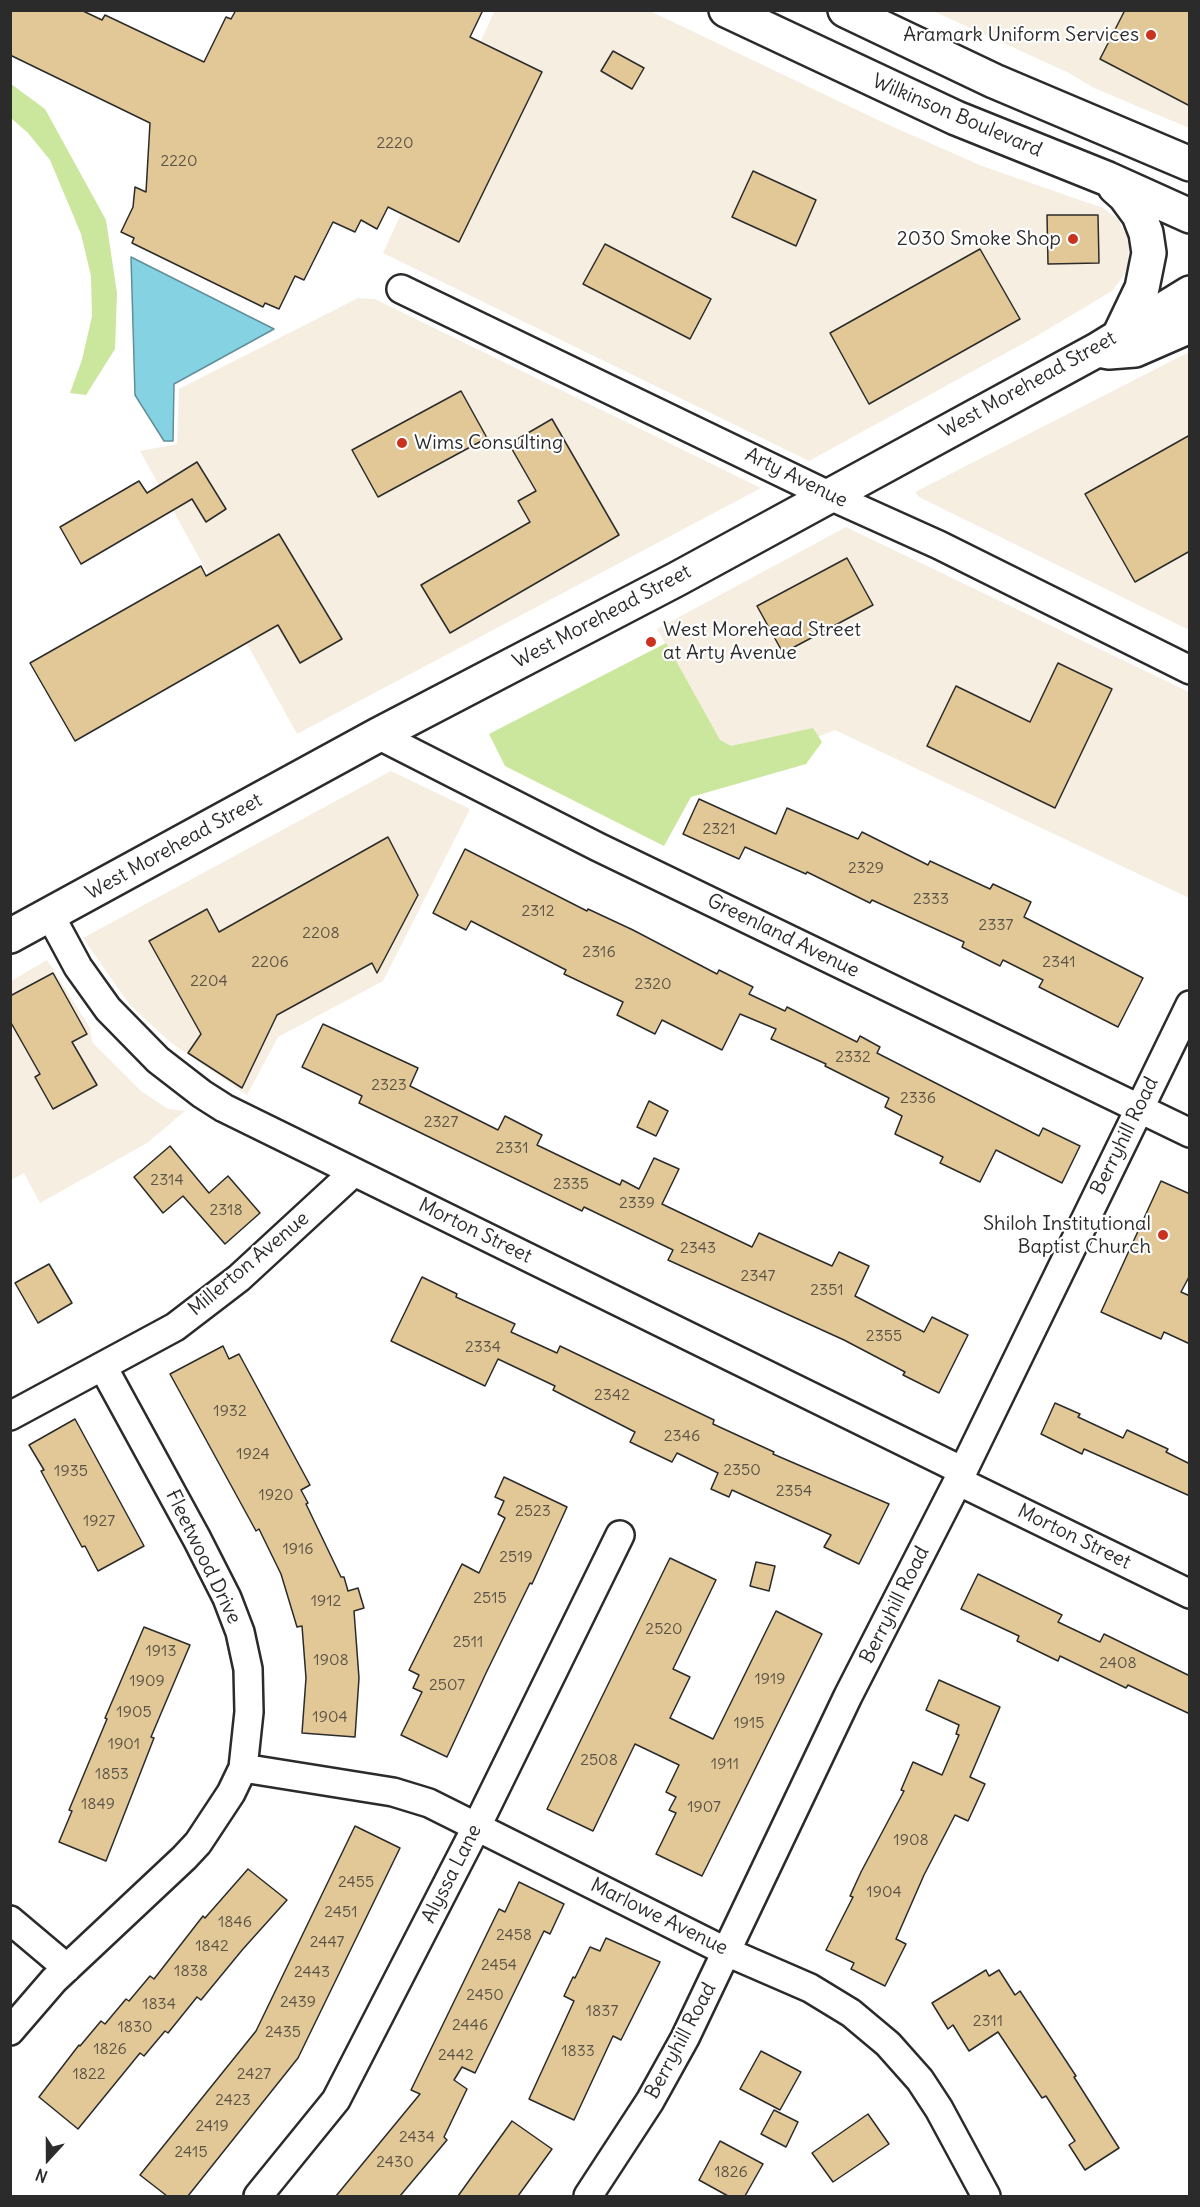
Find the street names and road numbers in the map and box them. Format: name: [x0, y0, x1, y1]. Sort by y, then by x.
street label: Wilkinson Boulevard: [869, 69, 1045, 163]
street label: West Morehead Street: [936, 327, 1120, 443]
street label: Arty Avenue: [741, 443, 851, 513]
street label: West Morehead Street: [509, 560, 695, 674]
street label: West Morehead Street: [82, 789, 266, 905]
street label: Greenland Avenue: [703, 889, 863, 983]
street label: Berryhill Road: [1086, 1073, 1164, 1199]
street label: Morton Street: [414, 1193, 536, 1269]
street label: Millerton Avenue: [184, 1207, 314, 1321]
street label: Fleetwood Drive: [160, 1486, 246, 1628]
street label: Morton Street: [1013, 1499, 1135, 1575]
street label: Berryhill Road: [855, 1542, 935, 1668]
street label: Alyssa Lane: [417, 1821, 487, 1927]
street label: Marlowe Avenue: [586, 1873, 732, 1961]
street label: Berryhill Road: [640, 1979, 722, 2103]

